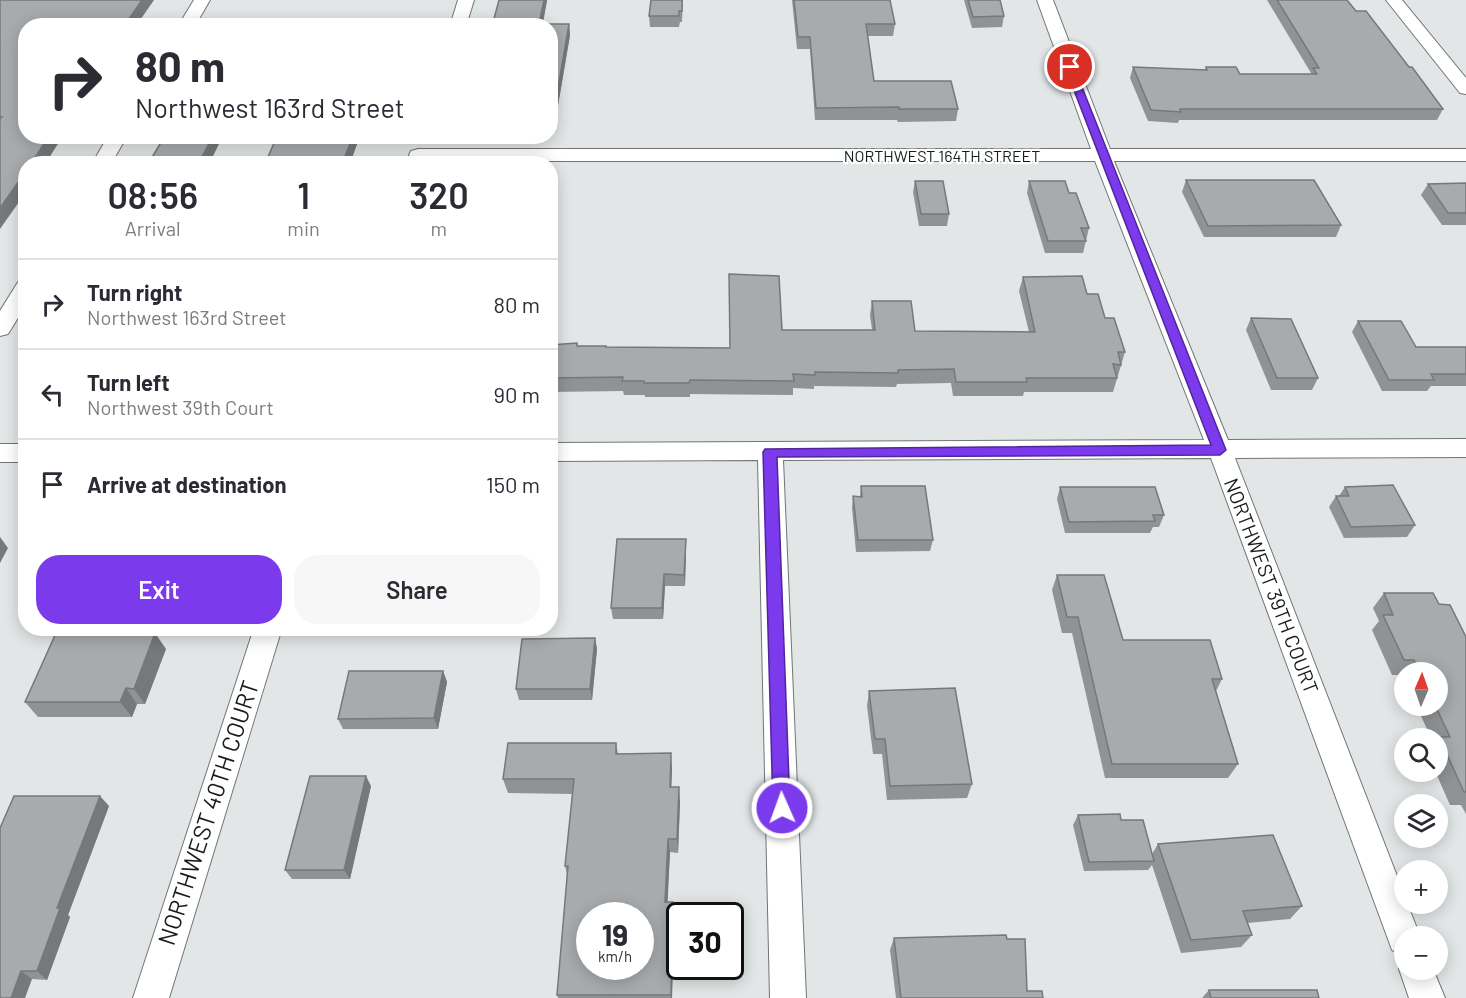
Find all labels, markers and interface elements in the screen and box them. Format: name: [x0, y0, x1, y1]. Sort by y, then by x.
text: 80 m: [135, 40, 225, 90]
pin: [1044, 41, 1095, 92]
icon: right: [36, 42, 114, 120]
icon: arrive: [1053, 50, 1086, 83]
text: Northwest 163rd Street: [135, 91, 404, 123]
street label: NORTHWEST 164TH STREET: [844, 146, 1040, 165]
text: 08:56: [107, 173, 198, 216]
text: 1: [297, 173, 310, 216]
text: 320: [409, 173, 469, 216]
text: Arrival: [125, 216, 181, 240]
text: min: [287, 216, 320, 240]
text: m: [431, 216, 447, 240]
text: Turn right: [87, 279, 182, 305]
icon: right: [36, 288, 69, 321]
text: 80 m: [494, 291, 540, 317]
text: Northwest 163rd Street: [87, 305, 287, 329]
text: Turn left: [87, 369, 170, 395]
icon: left: [36, 378, 69, 411]
text: 90 m: [494, 381, 540, 407]
text: Northwest 39th Court: [87, 395, 274, 419]
icon: arrive: [36, 468, 69, 501]
text: Arrive at destination: [87, 471, 286, 497]
text: 150 m: [486, 471, 540, 497]
street label: NORTHWEST 39TH COURT: [1220, 474, 1324, 697]
button: Exit: [36, 555, 282, 624]
button: Share: [294, 555, 540, 624]
north arrow: [1394, 662, 1448, 716]
map controls: [1394, 662, 1448, 980]
street label: NORTHWEST 40TH COURT: [151, 676, 264, 949]
button: search: [1394, 728, 1448, 782]
position arrow: [750, 776, 814, 840]
button: layers: [1394, 794, 1448, 848]
button: +: [1394, 860, 1448, 914]
speed limit sign: 30: [666, 902, 744, 980]
text: 19: [602, 916, 628, 952]
button: −: [1394, 926, 1448, 980]
text: km/h: [598, 947, 632, 965]

